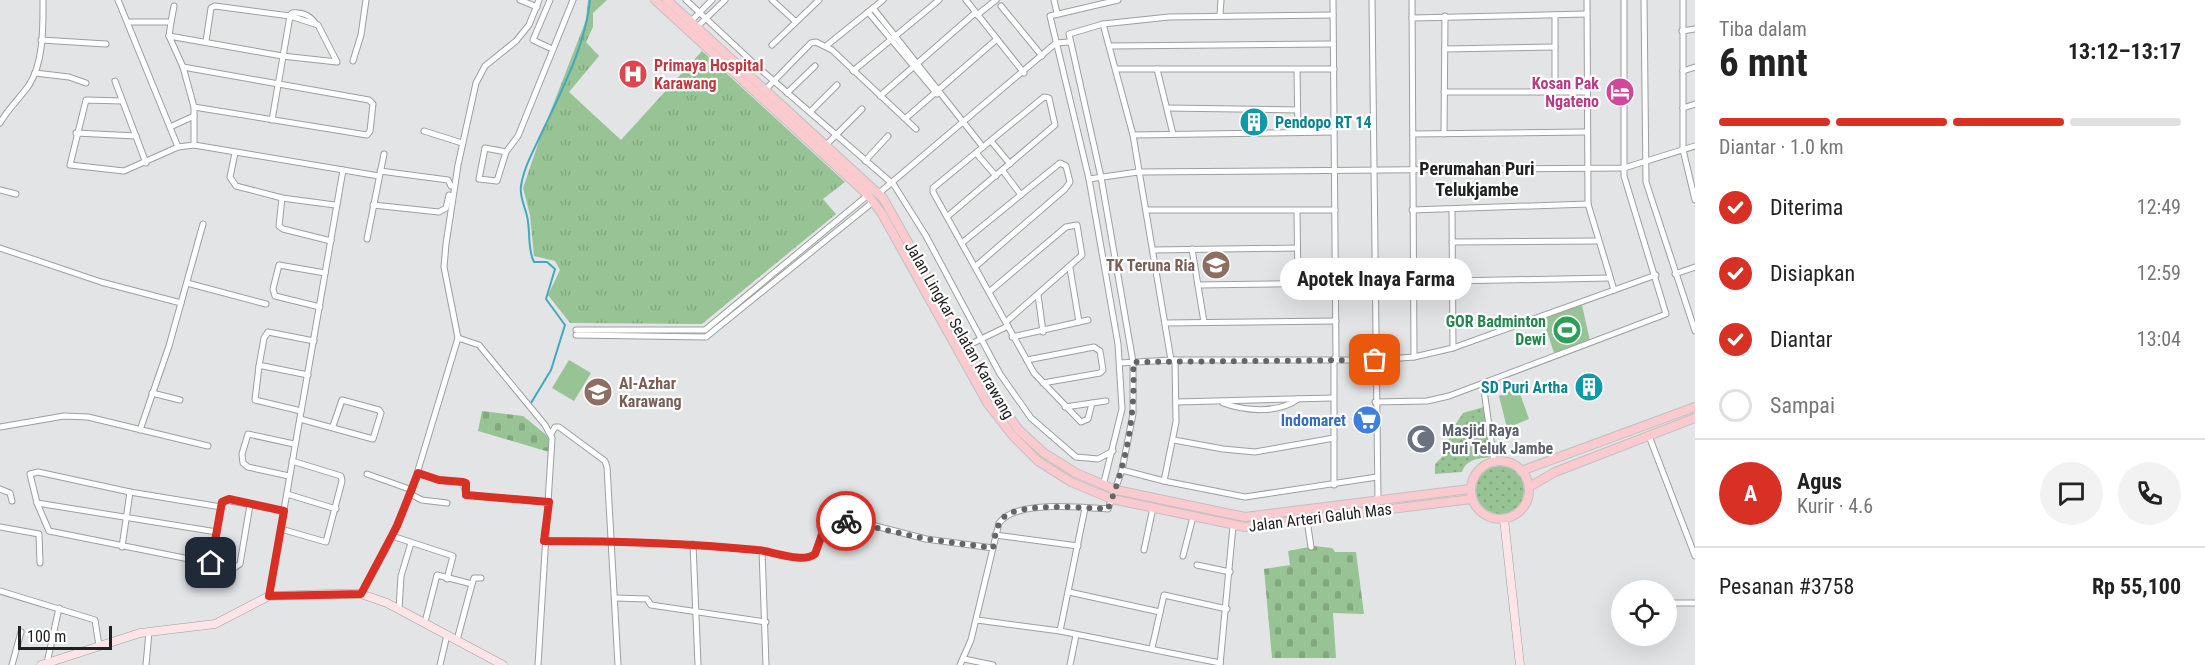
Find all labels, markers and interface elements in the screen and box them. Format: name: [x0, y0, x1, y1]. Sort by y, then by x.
text: Tiba dalam: [1719, 17, 1807, 41]
text: 13:12–13:17: [2068, 39, 2181, 64]
text: 6 mnt: [1719, 40, 1808, 86]
place label: Primaya Hospital Karawang: [654, 56, 763, 93]
hospital icon: Primaya Hospital Karawang: [617, 58, 649, 90]
place label: Kosan Pak Ngateno: [1532, 74, 1599, 111]
hotel icon: Kosan Pak Ngateno: [1604, 76, 1636, 108]
building icon: Pendopo RT 14: [1238, 106, 1270, 138]
place label: Pendopo RT 14: [1275, 113, 1372, 132]
text: Diantar · 1.0 km: [1719, 135, 1844, 159]
district label: Perumahan Puri Telukjambe: [1419, 158, 1535, 200]
icon: check: [1719, 191, 1752, 224]
text: Diterima: [1770, 195, 1843, 220]
text: 12:49: [2137, 195, 2181, 219]
street label: Jalan Lingkar Selatan Karawang: [901, 238, 1018, 422]
school or university icon: TK Teruna Ria: [1200, 249, 1232, 281]
place label: TK Teruna Ria: [1106, 256, 1195, 275]
icon: check: [1719, 257, 1752, 290]
callout: Apotek Inaya Farma: [1279, 258, 1471, 300]
text: Disiapkan: [1770, 261, 1855, 286]
text: 12:59: [2137, 261, 2181, 285]
text: Apotek Inaya Farma: [1297, 267, 1455, 291]
place label: GOR Badminton Dewi: [1446, 312, 1546, 349]
sports icon: GOR Badminton Dewi: [1551, 314, 1583, 346]
icon: check: [1719, 323, 1752, 356]
text: Diantar: [1770, 327, 1833, 352]
text: 13:04: [2137, 327, 2181, 351]
pin: [1349, 334, 1400, 385]
icon: bag: [1358, 343, 1391, 376]
building icon: SD Puri Artha: [1573, 371, 1605, 403]
place label: Al-Azhar Karawang: [619, 374, 682, 411]
school or university icon: Al-Azhar Karawang: [582, 376, 614, 408]
place label: SD Puri Artha: [1481, 378, 1568, 397]
text: Sampai: [1770, 393, 1835, 418]
supermarket icon: Indomaret: [1351, 404, 1383, 436]
place label: Indomaret: [1281, 411, 1346, 430]
place label: Masjid Raya Puri Teluk Jambe: [1442, 421, 1554, 458]
mosque icon: Masjid Raya Puri Teluk Jambe: [1405, 423, 1437, 455]
button: chat: [2040, 462, 2103, 525]
button: phone: [2118, 462, 2181, 525]
text: Agus: [1797, 469, 1842, 494]
text: A: [1744, 481, 1757, 506]
courier: [816, 491, 876, 551]
text: Kurir · 4.6: [1797, 494, 1873, 518]
street label: Jalan Arteri Galuh Mas: [1247, 499, 1393, 536]
icon: bike: [830, 505, 863, 538]
pin: [185, 537, 236, 588]
icon: home: [194, 546, 227, 579]
text: Pesanan #3758: [1719, 574, 1854, 599]
text: Rp 55,100: [2092, 574, 2181, 599]
map controls: [1611, 580, 1677, 646]
button: locate: [1611, 580, 1677, 646]
scale bar: [18, 623, 112, 650]
text: 100 m: [27, 627, 66, 646]

